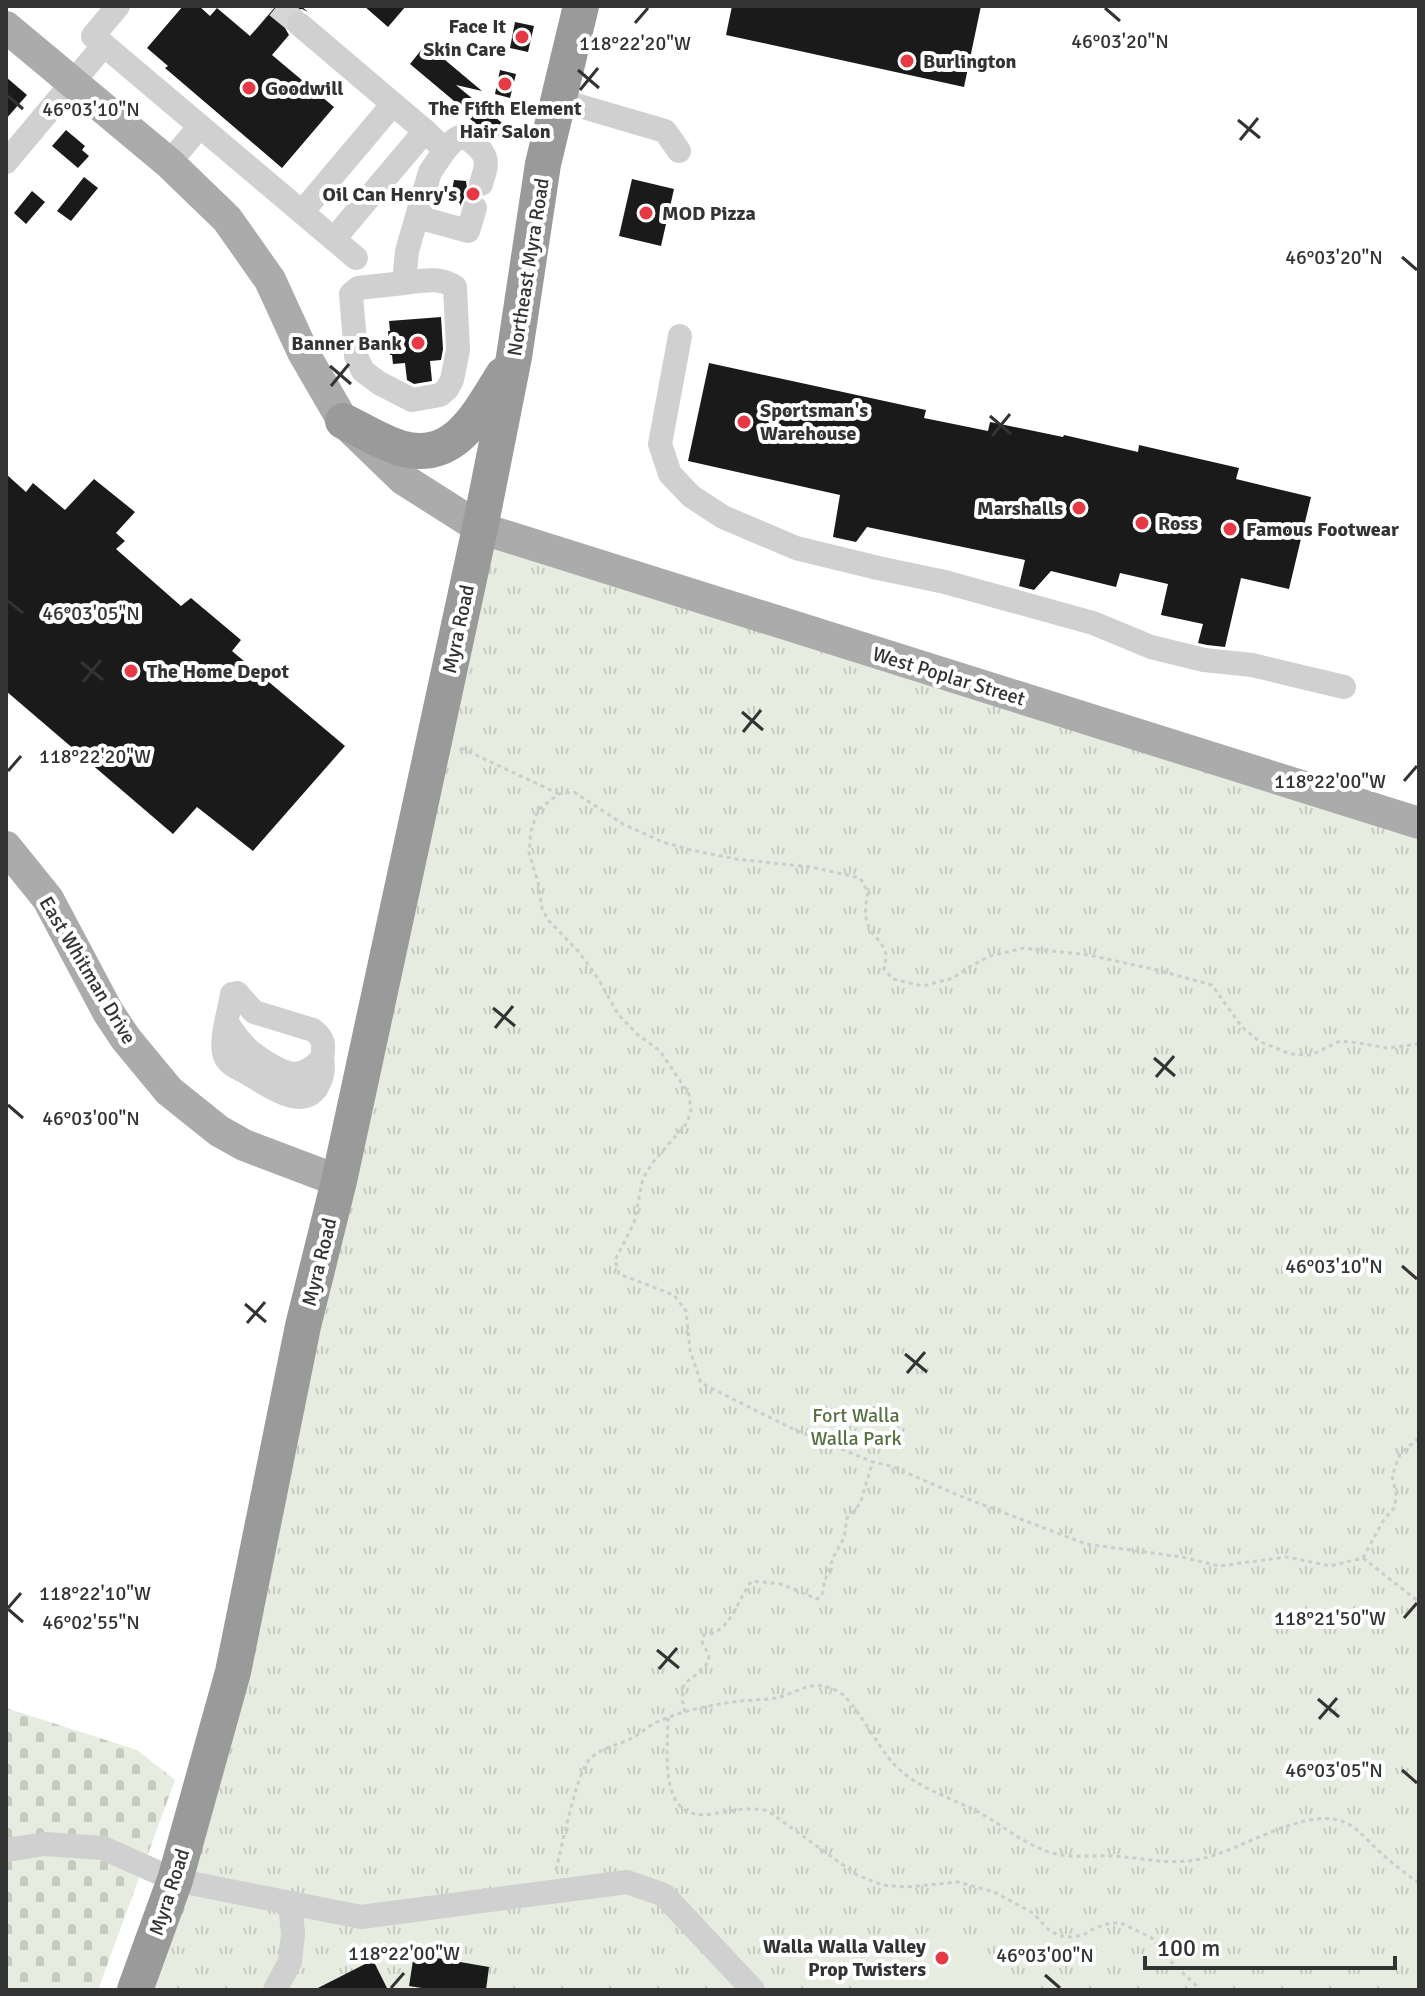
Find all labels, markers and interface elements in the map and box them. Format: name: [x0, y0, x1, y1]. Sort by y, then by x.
place label: Face It Skin Care: [423, 14, 507, 62]
marker: Face It Skin Care: [513, 28, 531, 46]
text: 46°03'20"N: [1071, 29, 1169, 54]
text: 118°22'20"W: [579, 31, 691, 56]
place label: Burlington: [923, 49, 1017, 74]
marker: Burlington: [898, 52, 916, 70]
marker: The Fifth Element Hair Salon: [496, 75, 514, 93]
place label: Goodwill: [265, 76, 344, 101]
marker: Goodwill: [240, 79, 258, 97]
place label: The Fifth Element Hair Salon: [429, 96, 582, 144]
text: 46°03'10"N: [42, 97, 140, 122]
street label: Northeast Myra Road: [502, 176, 555, 358]
place label: Oil Can Henry's: [322, 182, 457, 207]
marker: Oil Can Henry's: [464, 185, 482, 203]
place label: MOD Pizza: [662, 201, 756, 226]
marker: MOD Pizza: [637, 204, 655, 222]
text: 46°03'20"N: [1285, 245, 1383, 270]
place label: Banner Bank: [291, 331, 403, 356]
marker: Banner Bank: [409, 334, 427, 352]
place label: Sportsman's Warehouse: [760, 398, 868, 446]
marker: Sportsman's Warehouse: [735, 413, 753, 431]
place label: Marshalls: [977, 496, 1063, 521]
marker: Marshalls: [1070, 499, 1088, 517]
place label: Ross: [1158, 511, 1198, 536]
marker: Ross: [1133, 514, 1151, 532]
place label: Famous Footwear: [1246, 517, 1399, 542]
marker: Famous Footwear: [1221, 520, 1239, 538]
street label: Myra Road: [437, 582, 480, 676]
text: 46°03'05"N: [42, 601, 140, 626]
street label: West Poplar Street: [870, 641, 1028, 712]
place label: The Home Depot: [147, 659, 290, 684]
marker: The Home Depot: [122, 662, 140, 680]
text: 118°22'20"W: [39, 744, 151, 769]
text: 118°22'00"W: [1274, 769, 1386, 794]
street label: East Whitman Drive: [34, 892, 141, 1049]
text: 46°03'00"N: [42, 1106, 140, 1131]
street label: Myra Road: [296, 1215, 343, 1309]
text: 46°03'10"N: [1285, 1254, 1383, 1279]
park label: Fort Walla Walla Park: [811, 1403, 901, 1451]
text: 118°22'10"W: [39, 1581, 151, 1606]
text: 118°21'50"W: [1274, 1606, 1386, 1631]
text: 46°02'55"N: [42, 1610, 140, 1635]
text: 46°03'05"N: [1285, 1758, 1383, 1783]
street label: Myra Road: [144, 1845, 195, 1939]
scale bar: [1145, 1920, 1395, 1970]
text: 100 m: [1157, 1933, 1220, 1963]
place label: Walla Walla Valley Prop Twisters: [763, 1934, 926, 1982]
text: 118°22'00"W: [348, 1941, 460, 1966]
text: 46°03'00"N: [996, 1943, 1094, 1968]
marker: Walla Walla Valley Prop Twisters: [933, 1949, 951, 1967]

